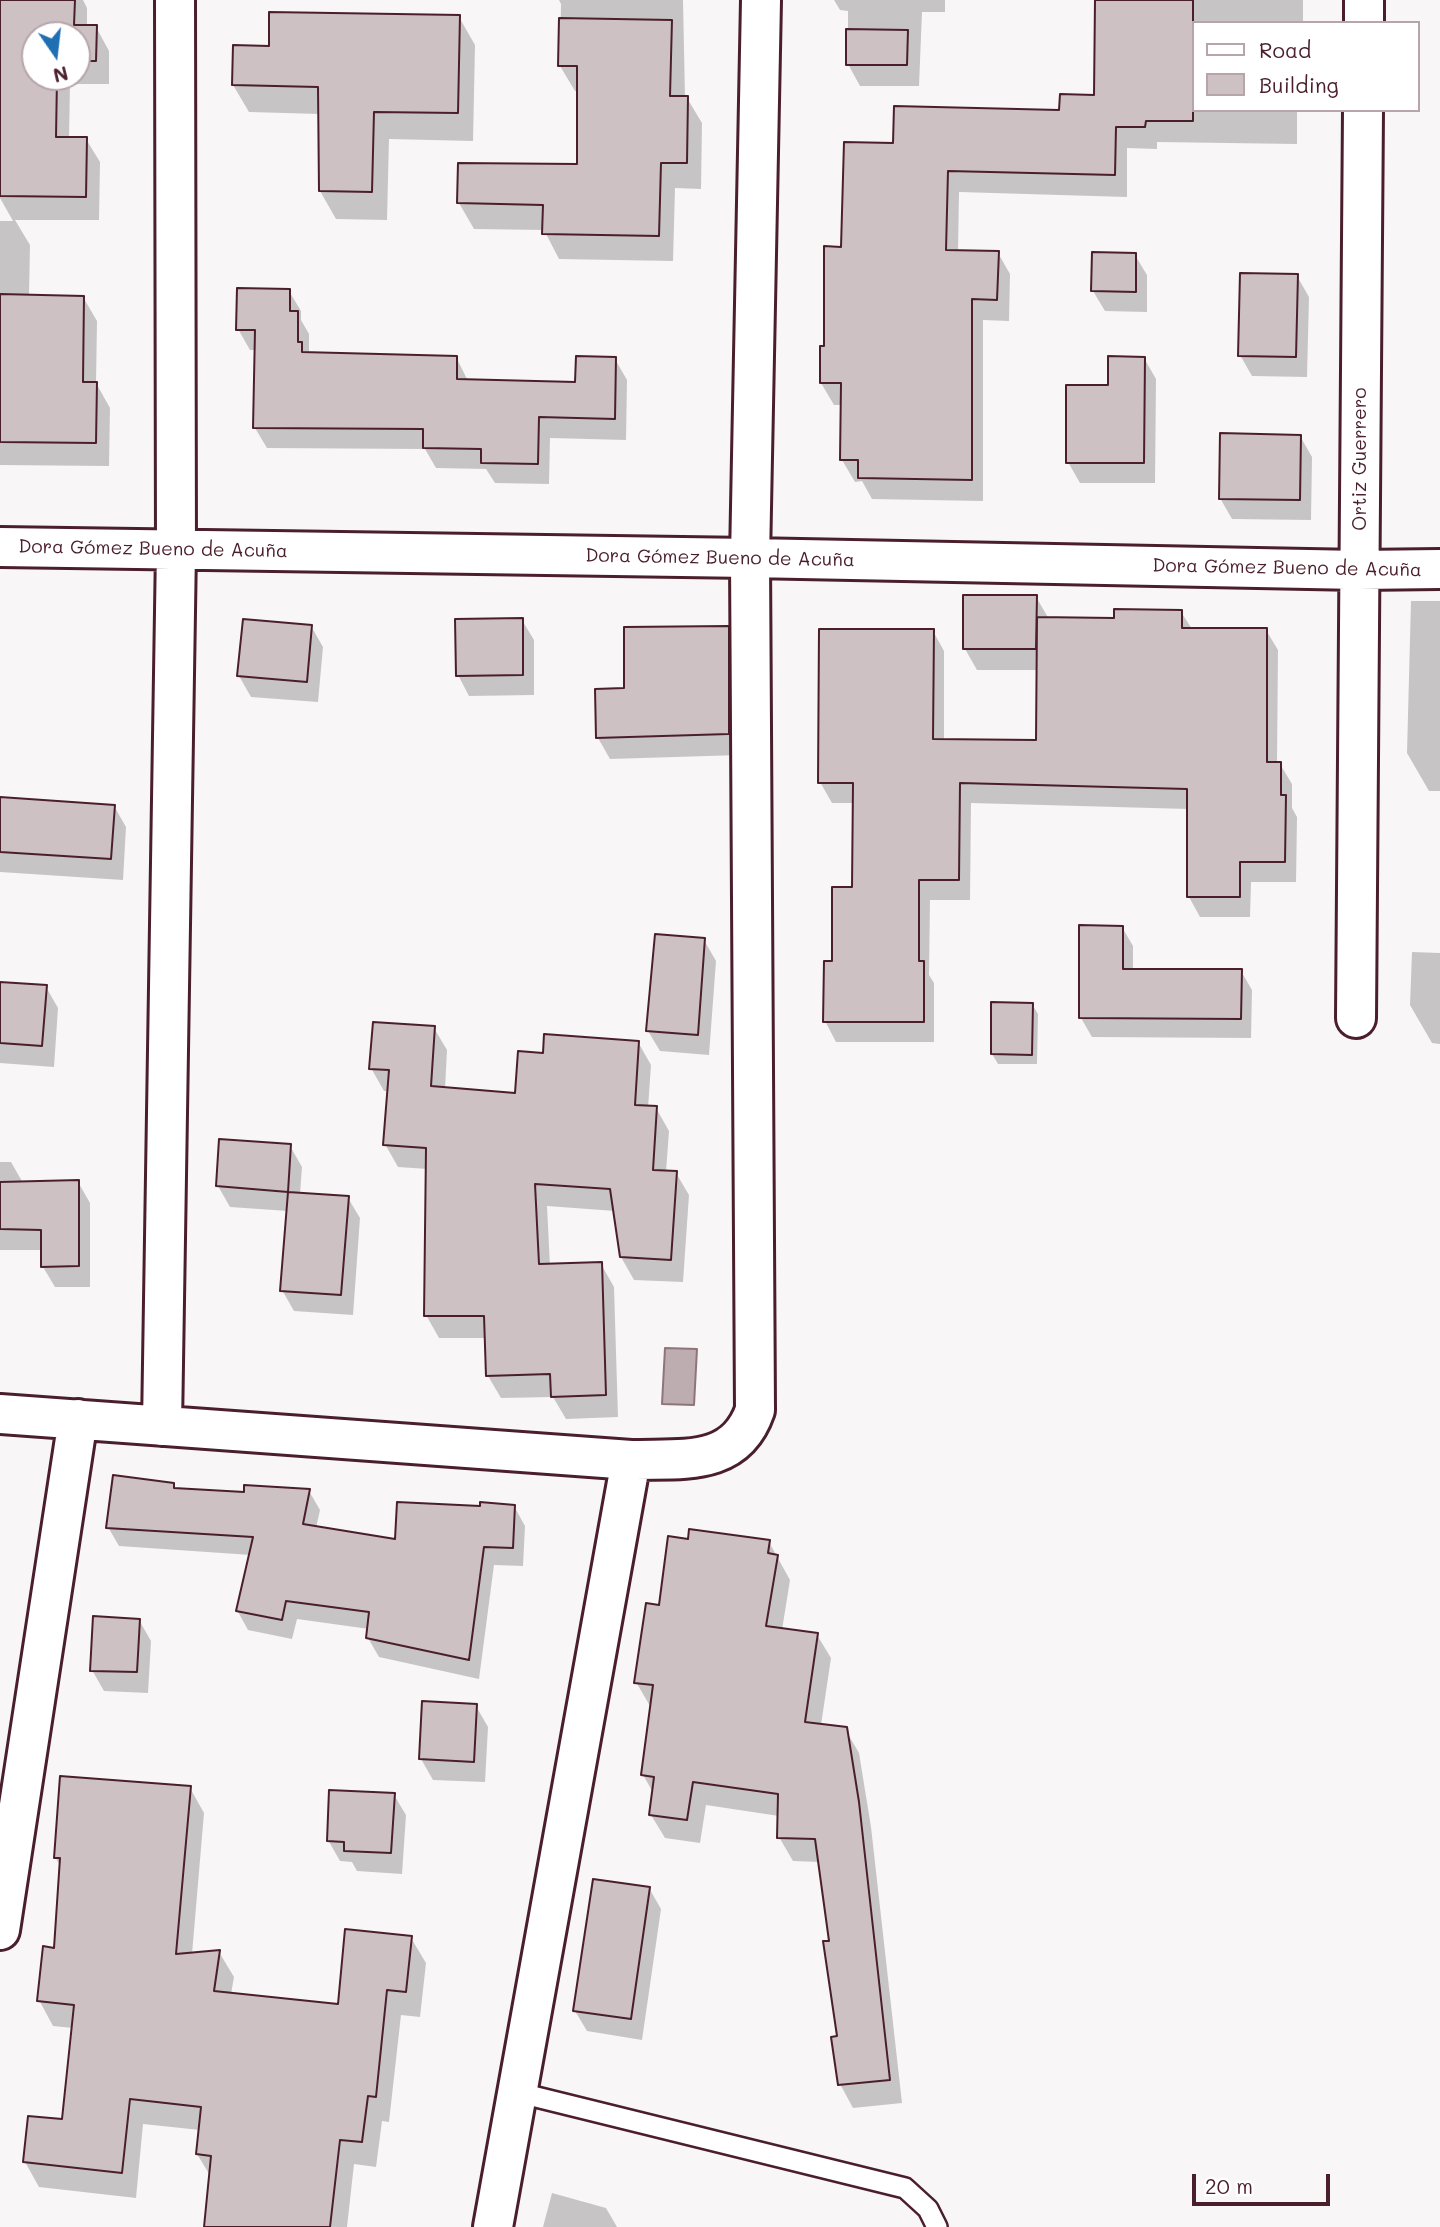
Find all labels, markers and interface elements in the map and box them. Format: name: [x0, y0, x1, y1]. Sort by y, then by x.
north arrow: [21, 21, 91, 91]
legend: [1192, 21, 1419, 112]
text: Road: [1259, 36, 1311, 63]
text: N: [51, 61, 71, 89]
text: Building: [1259, 71, 1339, 98]
street label: Ortiz Guerrero: [1349, 387, 1371, 531]
street label: Dora Gómez Bueno de Acuña: [18, 535, 288, 563]
street label: Dora Gómez Bueno de Acuña: [585, 544, 855, 572]
street label: Dora Gómez Bueno de Acuña: [1152, 554, 1422, 582]
scale bar: [1195, 2160, 1333, 2204]
text: 20 m: [1205, 2172, 1253, 2199]

